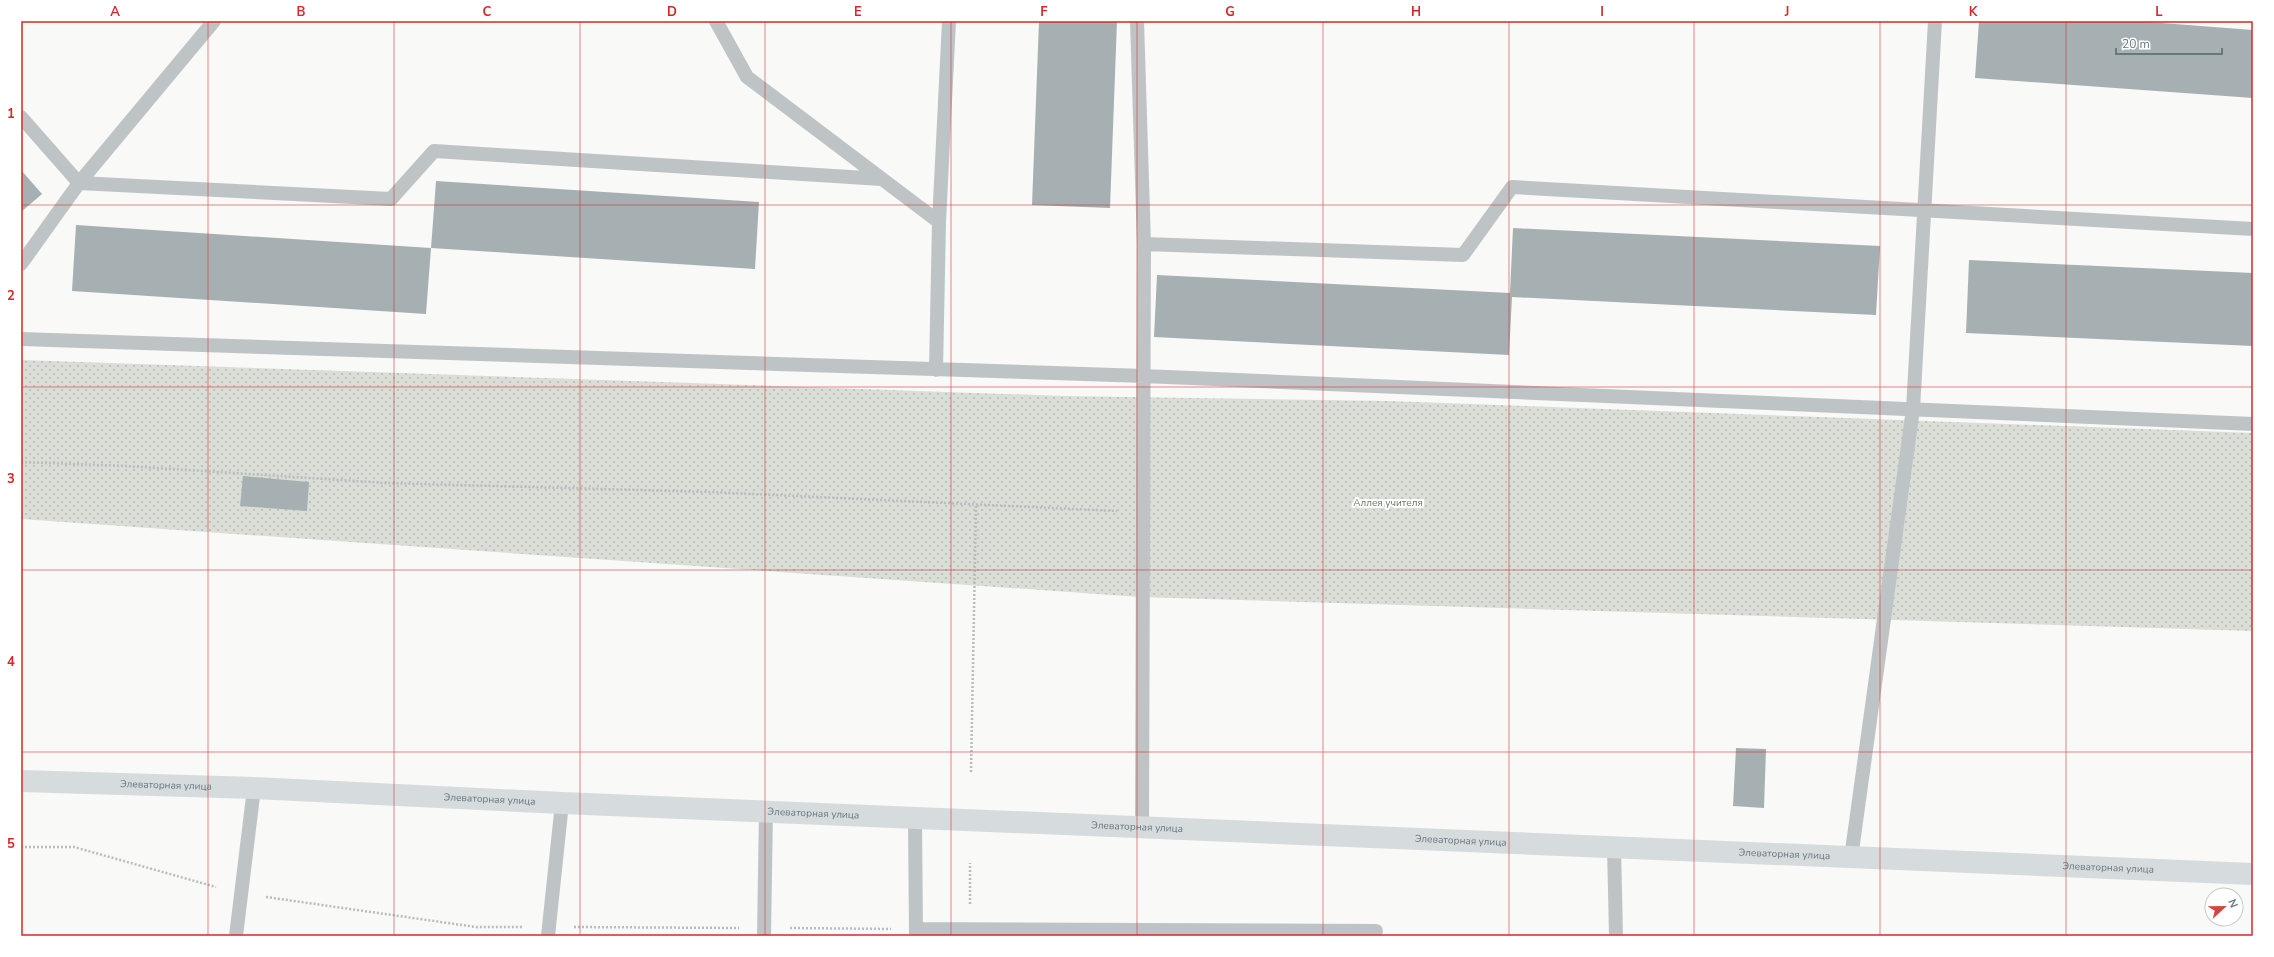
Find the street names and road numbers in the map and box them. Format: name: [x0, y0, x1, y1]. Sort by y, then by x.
street label: Элеваторная улица: [120, 777, 212, 794]
street label: Элеваторная улица: [443, 790, 536, 809]
street label: Элеваторная улица: [767, 805, 859, 822]
street label: Элеваторная улица: [1091, 818, 1183, 836]
street label: Элеваторная улица: [1415, 832, 1507, 850]
street label: Элеваторная улица: [1738, 845, 1831, 863]
street label: Элеваторная улица: [2062, 859, 2154, 877]

